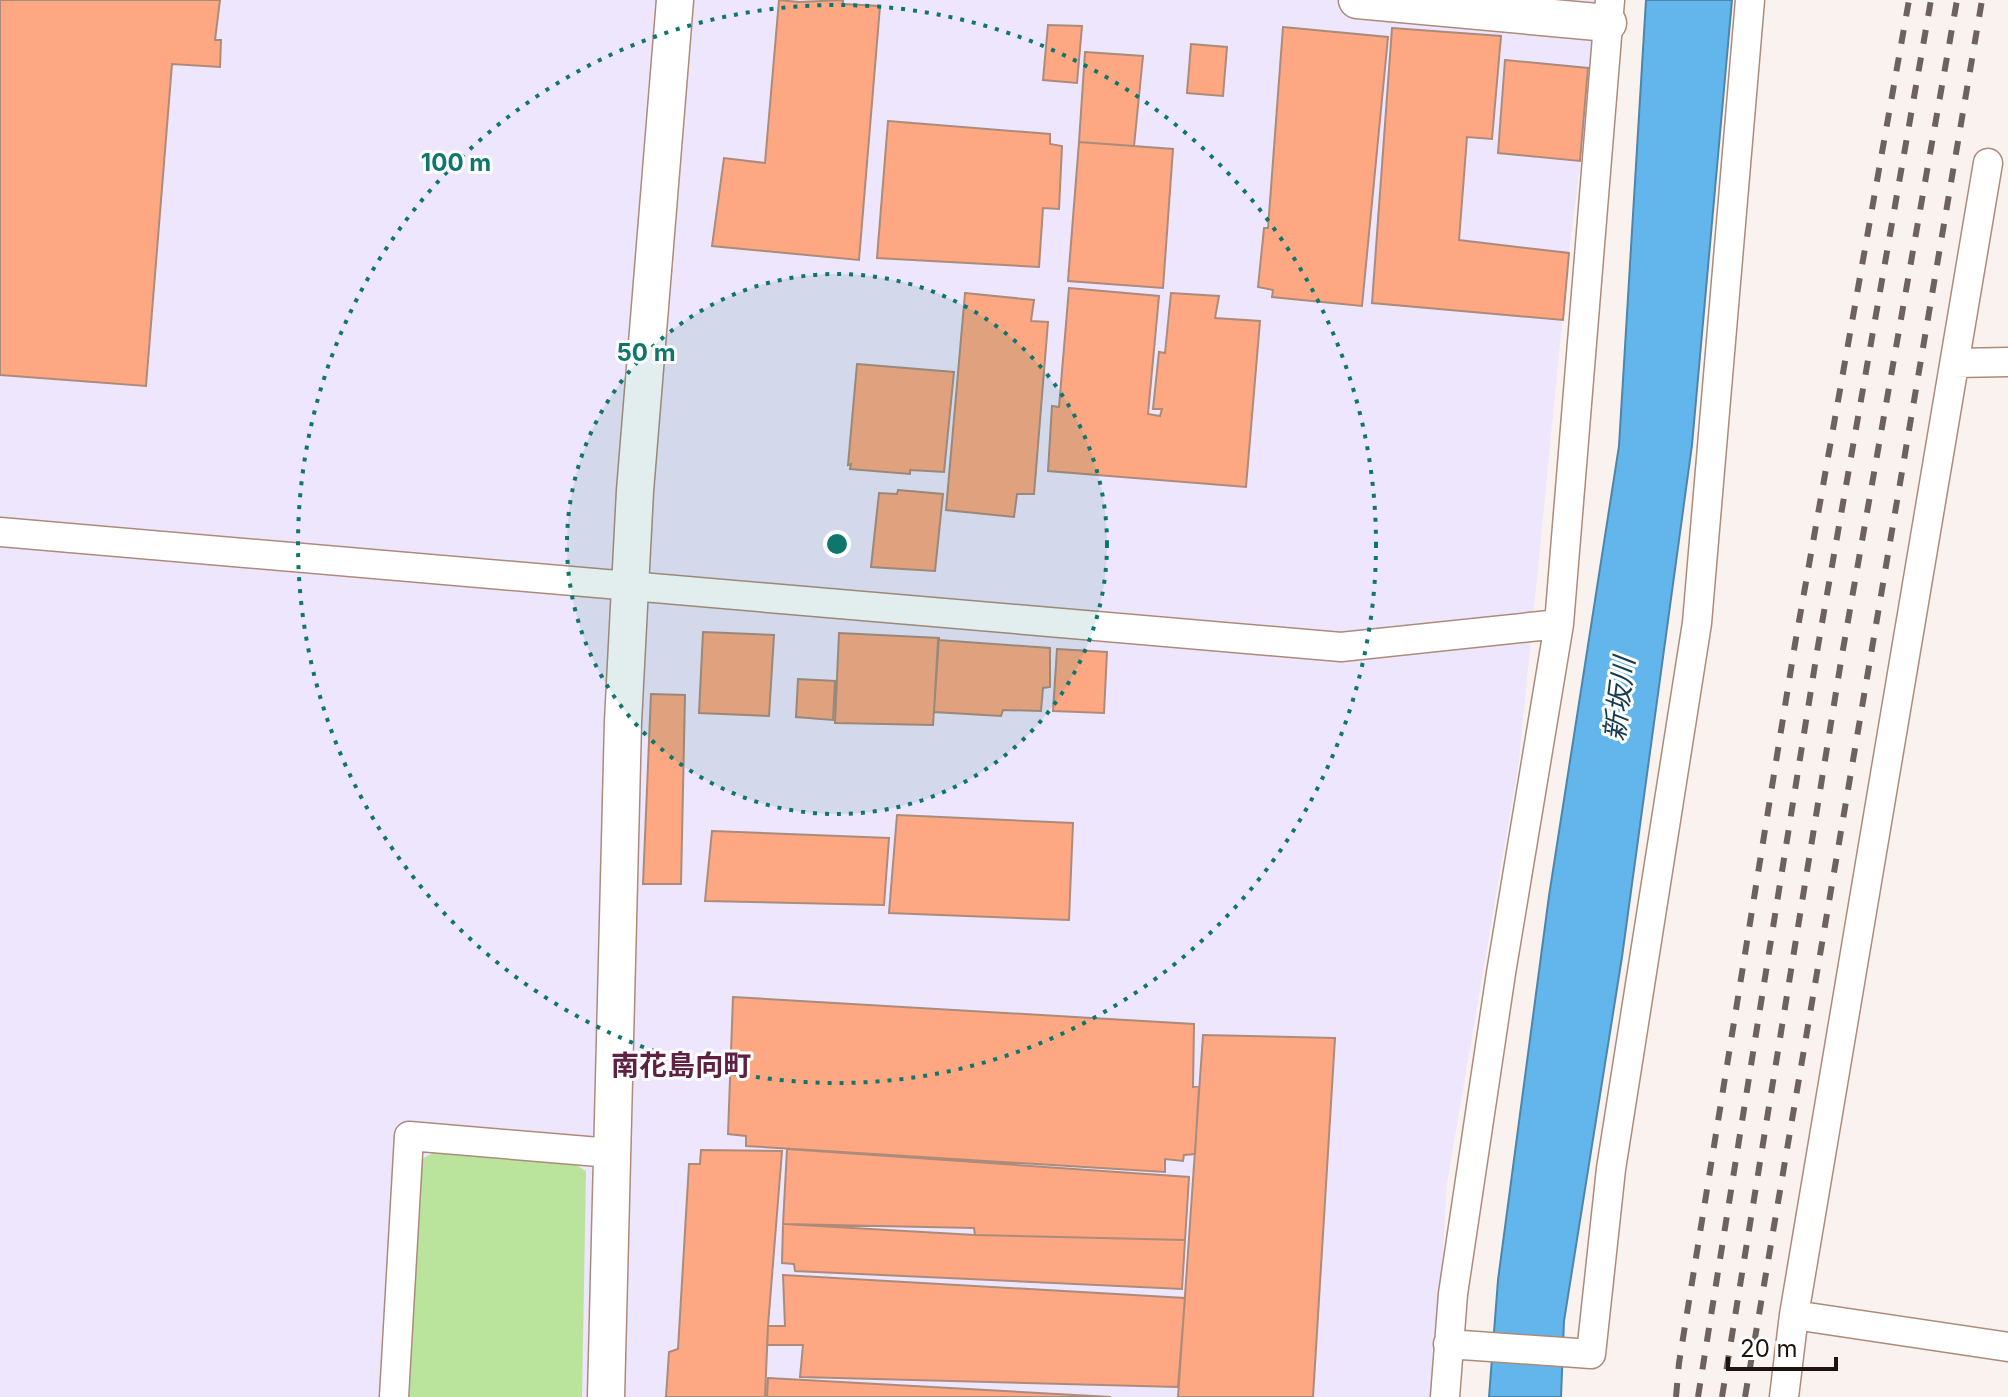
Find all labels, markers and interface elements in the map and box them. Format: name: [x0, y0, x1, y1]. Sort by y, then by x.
text: 100 m: [421, 148, 491, 177]
text: 50 m: [616, 338, 676, 367]
centre of rings: [823, 530, 851, 558]
water label: 新坂川: [1597, 652, 1641, 743]
district label: 南花島向町: [611, 1048, 751, 1082]
scale bar: [1728, 1321, 1836, 1371]
text: 20 m: [1740, 1334, 1798, 1363]

